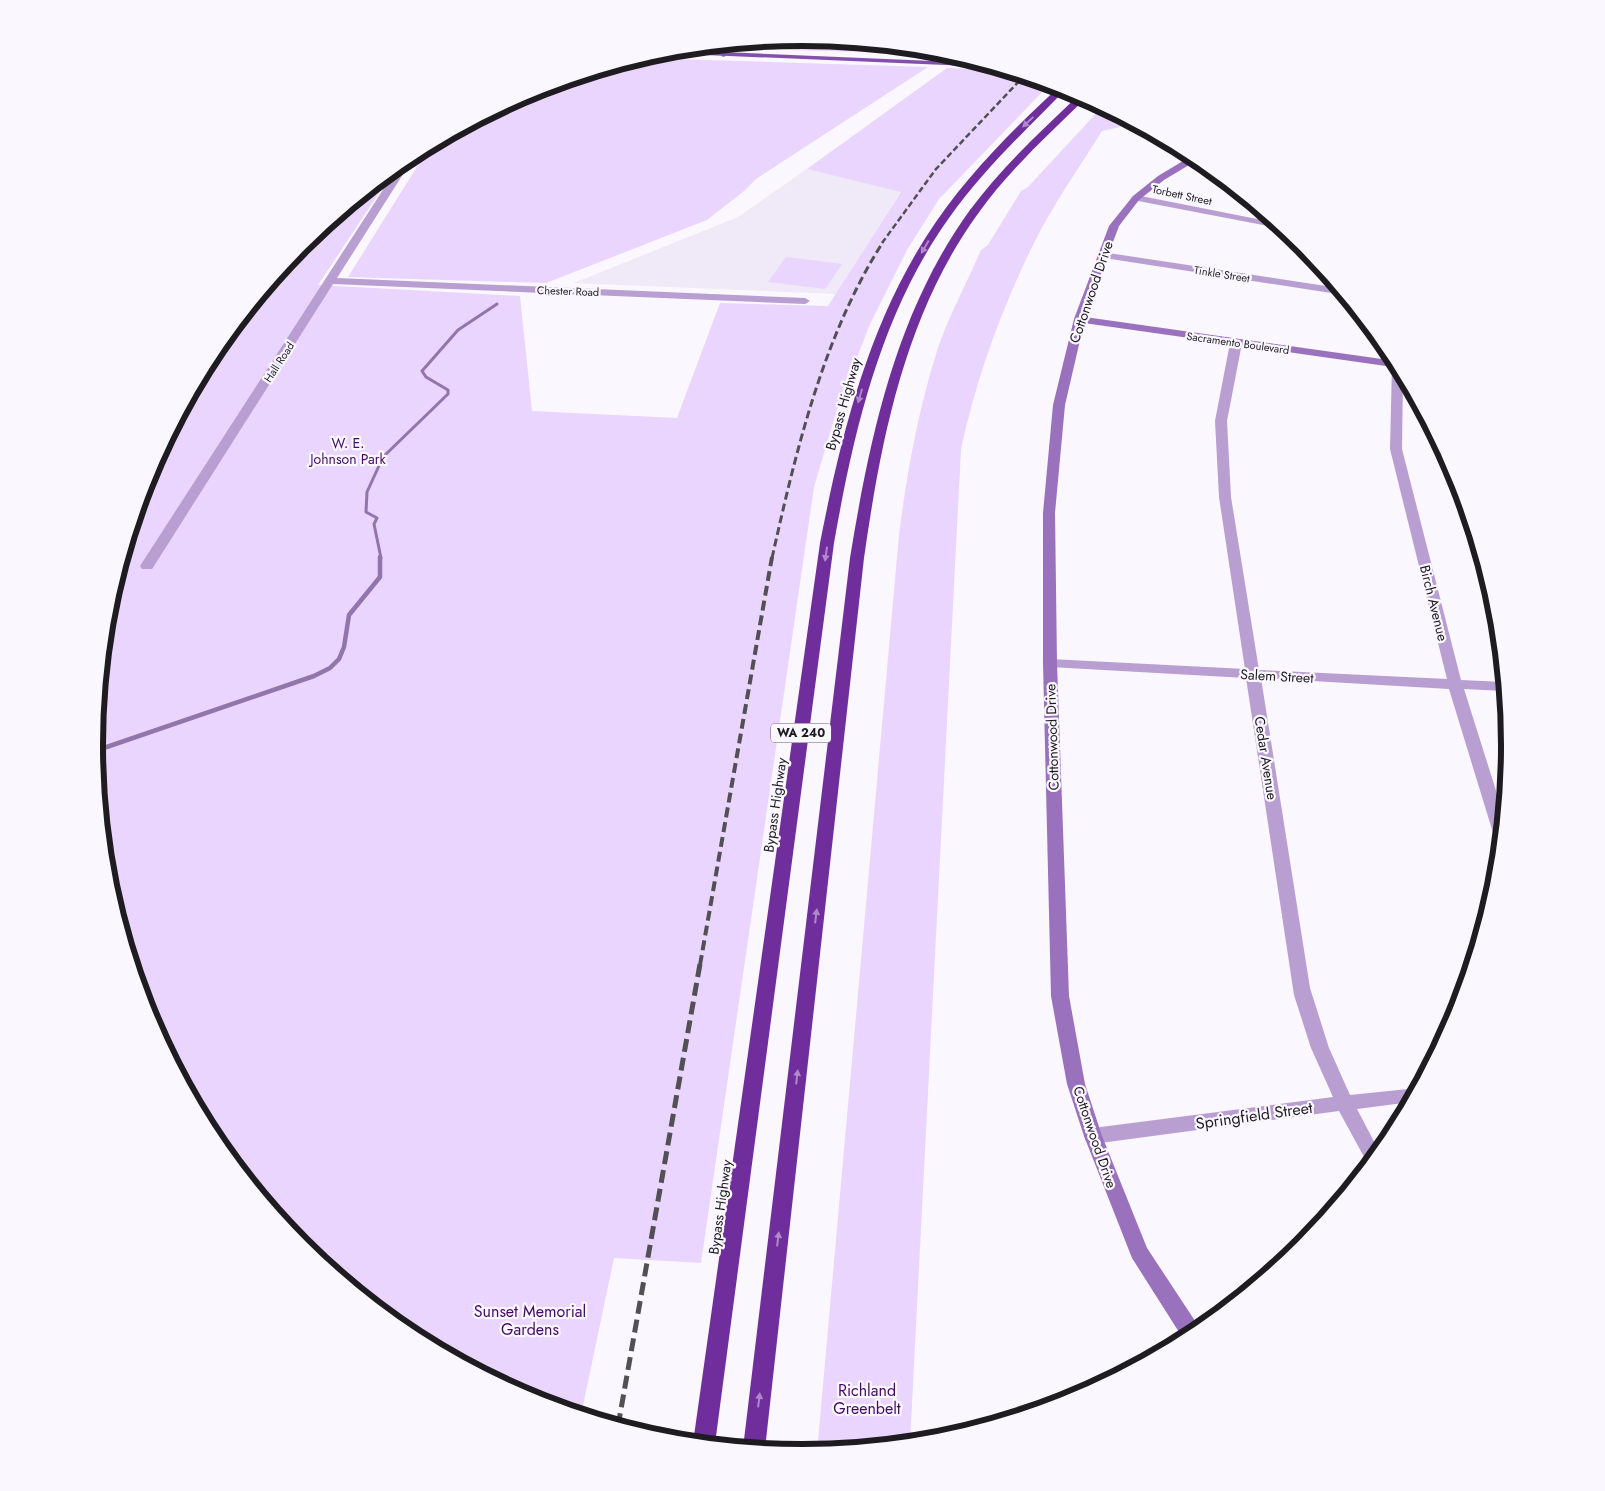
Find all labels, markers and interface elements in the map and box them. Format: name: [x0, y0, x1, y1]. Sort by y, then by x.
one-way arrow: [1022, 116, 1034, 128]
street label: Torbett Street: [1151, 181, 1214, 209]
street label: Cottonwood Drive: [1064, 238, 1118, 346]
one-way arrow: [921, 240, 929, 254]
street label: Tinkle Street: [1193, 262, 1251, 286]
street label: Chester Road: [536, 282, 600, 300]
street label: Sacramento Boulevard: [1186, 328, 1290, 358]
street label: Hall Road: [260, 339, 298, 385]
street label: Bypass Highway: [820, 355, 866, 453]
one-way arrow: [856, 388, 864, 403]
park label: W. E. Johnson Park: [308, 433, 387, 469]
one-way arrow: [822, 547, 830, 563]
street label: Birch Avenue: [1415, 563, 1453, 643]
street label: Salem Street: [1240, 664, 1315, 688]
street label: Cottonwood Drive: [1040, 683, 1064, 791]
street label: Cedar Avenue: [1250, 715, 1282, 801]
road number: WA 240: [771, 724, 831, 742]
street label: Bypass Highway: [758, 756, 792, 854]
one-way arrow: [812, 908, 820, 924]
one-way arrow: [793, 1069, 801, 1085]
street label: Cottonwood Drive: [1068, 1083, 1122, 1191]
street label: Springfield Street: [1194, 1096, 1314, 1135]
street label: Bypass Highway: [703, 1158, 737, 1256]
one-way arrow: [774, 1231, 782, 1247]
park label: Sunset Memorial Gardens: [474, 1300, 586, 1341]
park label: Richland Greenbelt: [833, 1379, 901, 1420]
one-way arrow: [755, 1392, 763, 1408]

